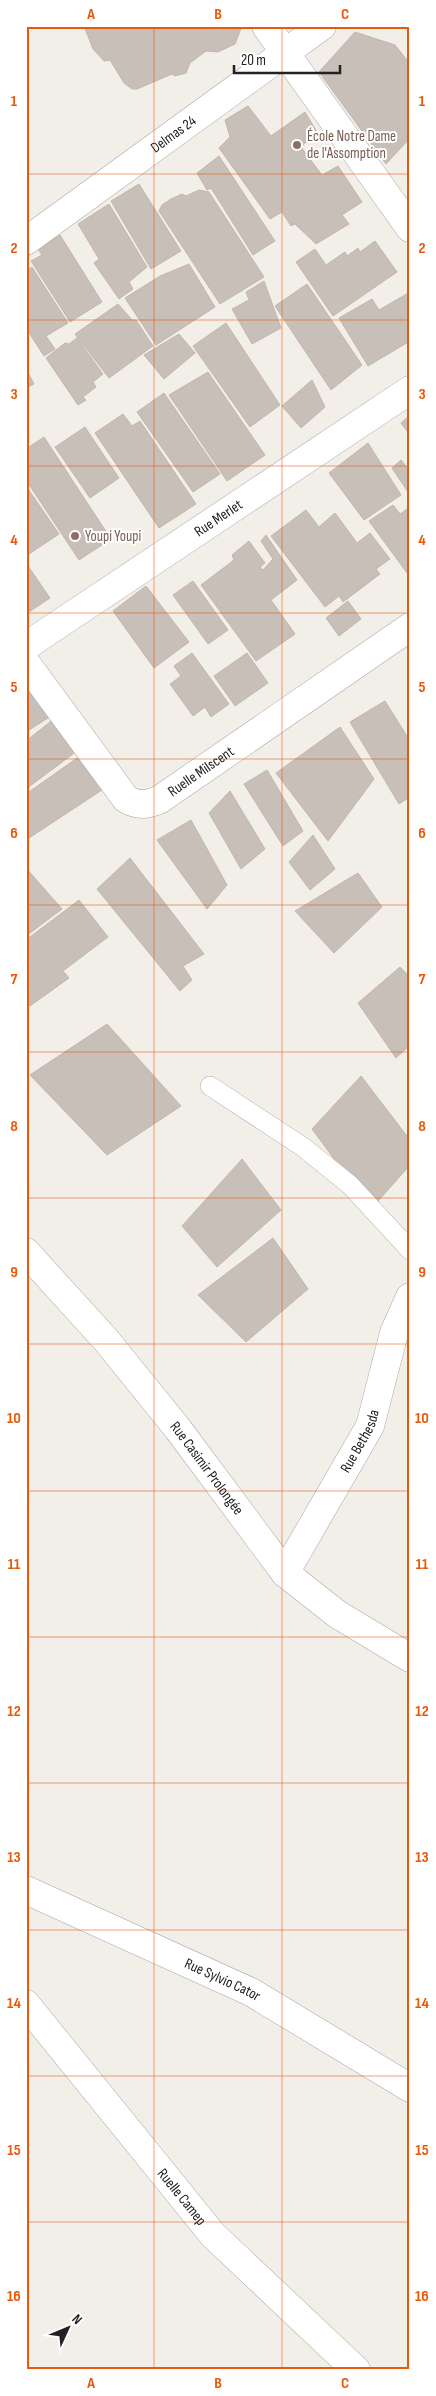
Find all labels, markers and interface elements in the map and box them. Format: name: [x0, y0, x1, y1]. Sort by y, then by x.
text: A: [86, 5, 95, 24]
text: B: [214, 5, 222, 24]
text: C: [341, 5, 349, 24]
scale bar: [234, 42, 340, 74]
text: 20 m: [241, 51, 266, 70]
text: 1: [11, 92, 18, 111]
text: 1: [419, 92, 426, 111]
street label: Delmas 24: [147, 112, 200, 157]
place label: École Notre Dame de l'Assomption: [307, 127, 396, 163]
marker: École Notre Dame de l'Assomption: [291, 139, 303, 151]
text: 2: [10, 239, 18, 258]
text: 2: [418, 239, 426, 258]
text: 3: [10, 385, 18, 404]
text: 3: [418, 385, 426, 404]
street label: Rue Merlet: [191, 495, 247, 541]
place label: Youpi Youpi: [85, 527, 142, 546]
marker: Youpi Youpi: [69, 530, 81, 542]
text: 4: [10, 531, 18, 550]
text: 4: [418, 531, 426, 550]
text: 5: [10, 678, 18, 697]
text: 5: [418, 678, 426, 697]
street label: Ruelle Milscent: [164, 742, 238, 801]
text: 6: [10, 824, 18, 843]
text: 6: [418, 824, 426, 843]
text: 7: [11, 970, 18, 989]
text: 7: [419, 970, 426, 989]
text: 8: [10, 1117, 18, 1136]
text: 8: [418, 1117, 426, 1136]
text: 9: [10, 1263, 18, 1282]
text: 9: [418, 1263, 426, 1282]
street label: Rue Bethesda: [336, 1407, 384, 1476]
text: 10: [7, 1409, 21, 1428]
text: 10: [415, 1409, 429, 1428]
street label: Rue Casimir Prolongée: [166, 1418, 248, 1519]
text: 11: [8, 1555, 21, 1574]
text: 11: [416, 1555, 429, 1574]
text: 12: [7, 1702, 21, 1721]
text: 12: [415, 1702, 429, 1721]
text: 13: [7, 1848, 21, 1867]
text: 13: [415, 1848, 429, 1867]
street label: Rue Sylvio Cator: [181, 1954, 265, 2006]
text: 14: [7, 1994, 21, 2013]
text: 14: [415, 1994, 429, 2013]
text: 15: [7, 2141, 21, 2160]
text: 15: [415, 2141, 429, 2160]
street label: Ruelle Camep: [153, 2165, 210, 2229]
text: 16: [7, 2287, 21, 2306]
text: 16: [415, 2287, 429, 2306]
north arrow: [42, 2304, 92, 2354]
text: N: [68, 2311, 86, 2328]
text: A: [86, 2374, 95, 2393]
text: B: [214, 2374, 222, 2393]
text: C: [341, 2374, 349, 2393]

